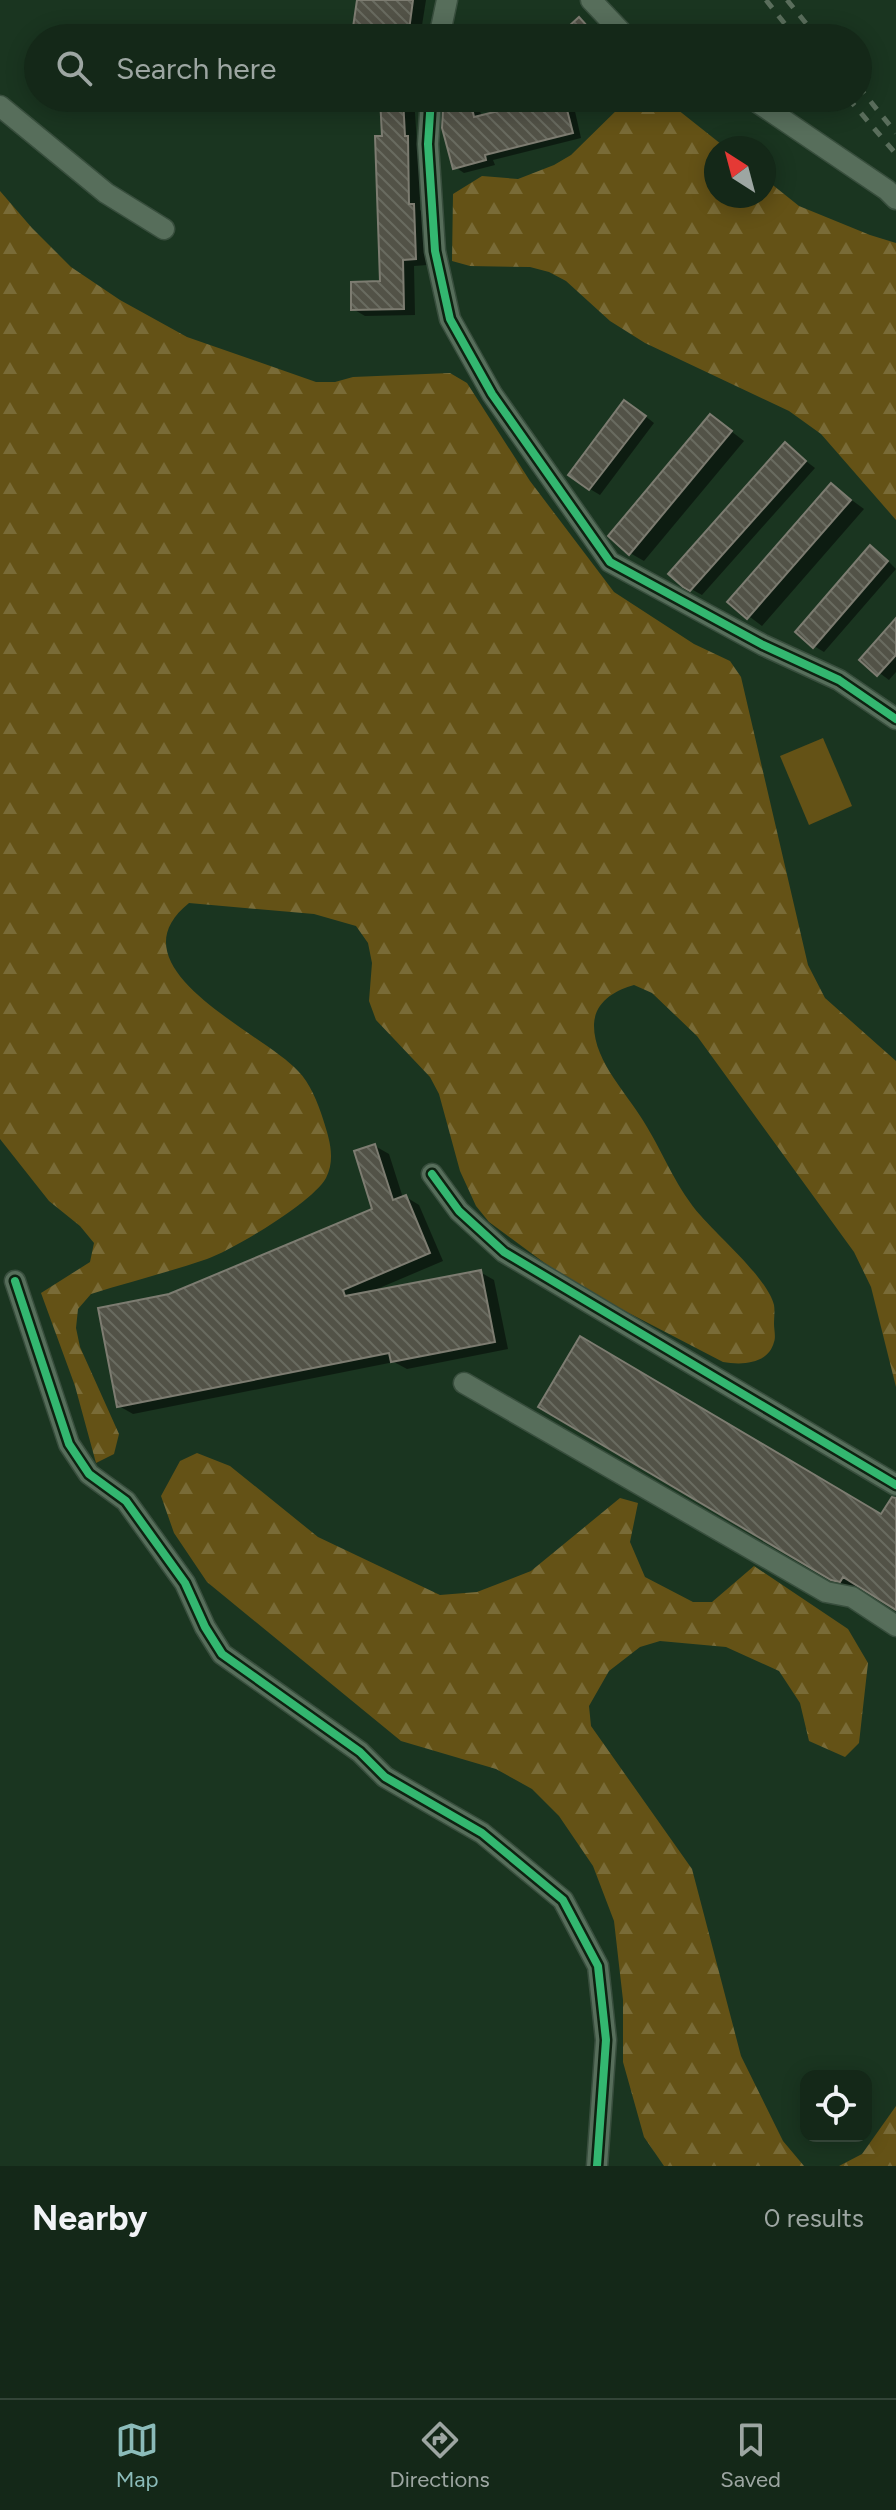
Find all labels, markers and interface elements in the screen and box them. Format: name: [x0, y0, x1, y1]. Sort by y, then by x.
search box: [24, 24, 872, 112]
icon: search: [52, 46, 96, 90]
text: Search here: [116, 50, 276, 87]
north arrow: [704, 136, 776, 208]
map controls: [800, 2070, 872, 2142]
button: locate: [800, 2070, 872, 2142]
text: Nearby: [32, 2198, 147, 2239]
text: 0 results: [764, 2202, 864, 2234]
tab: Map: [115, 2418, 159, 2493]
tab: Directions: [390, 2418, 490, 2493]
tab: Saved: [720, 2418, 781, 2493]

